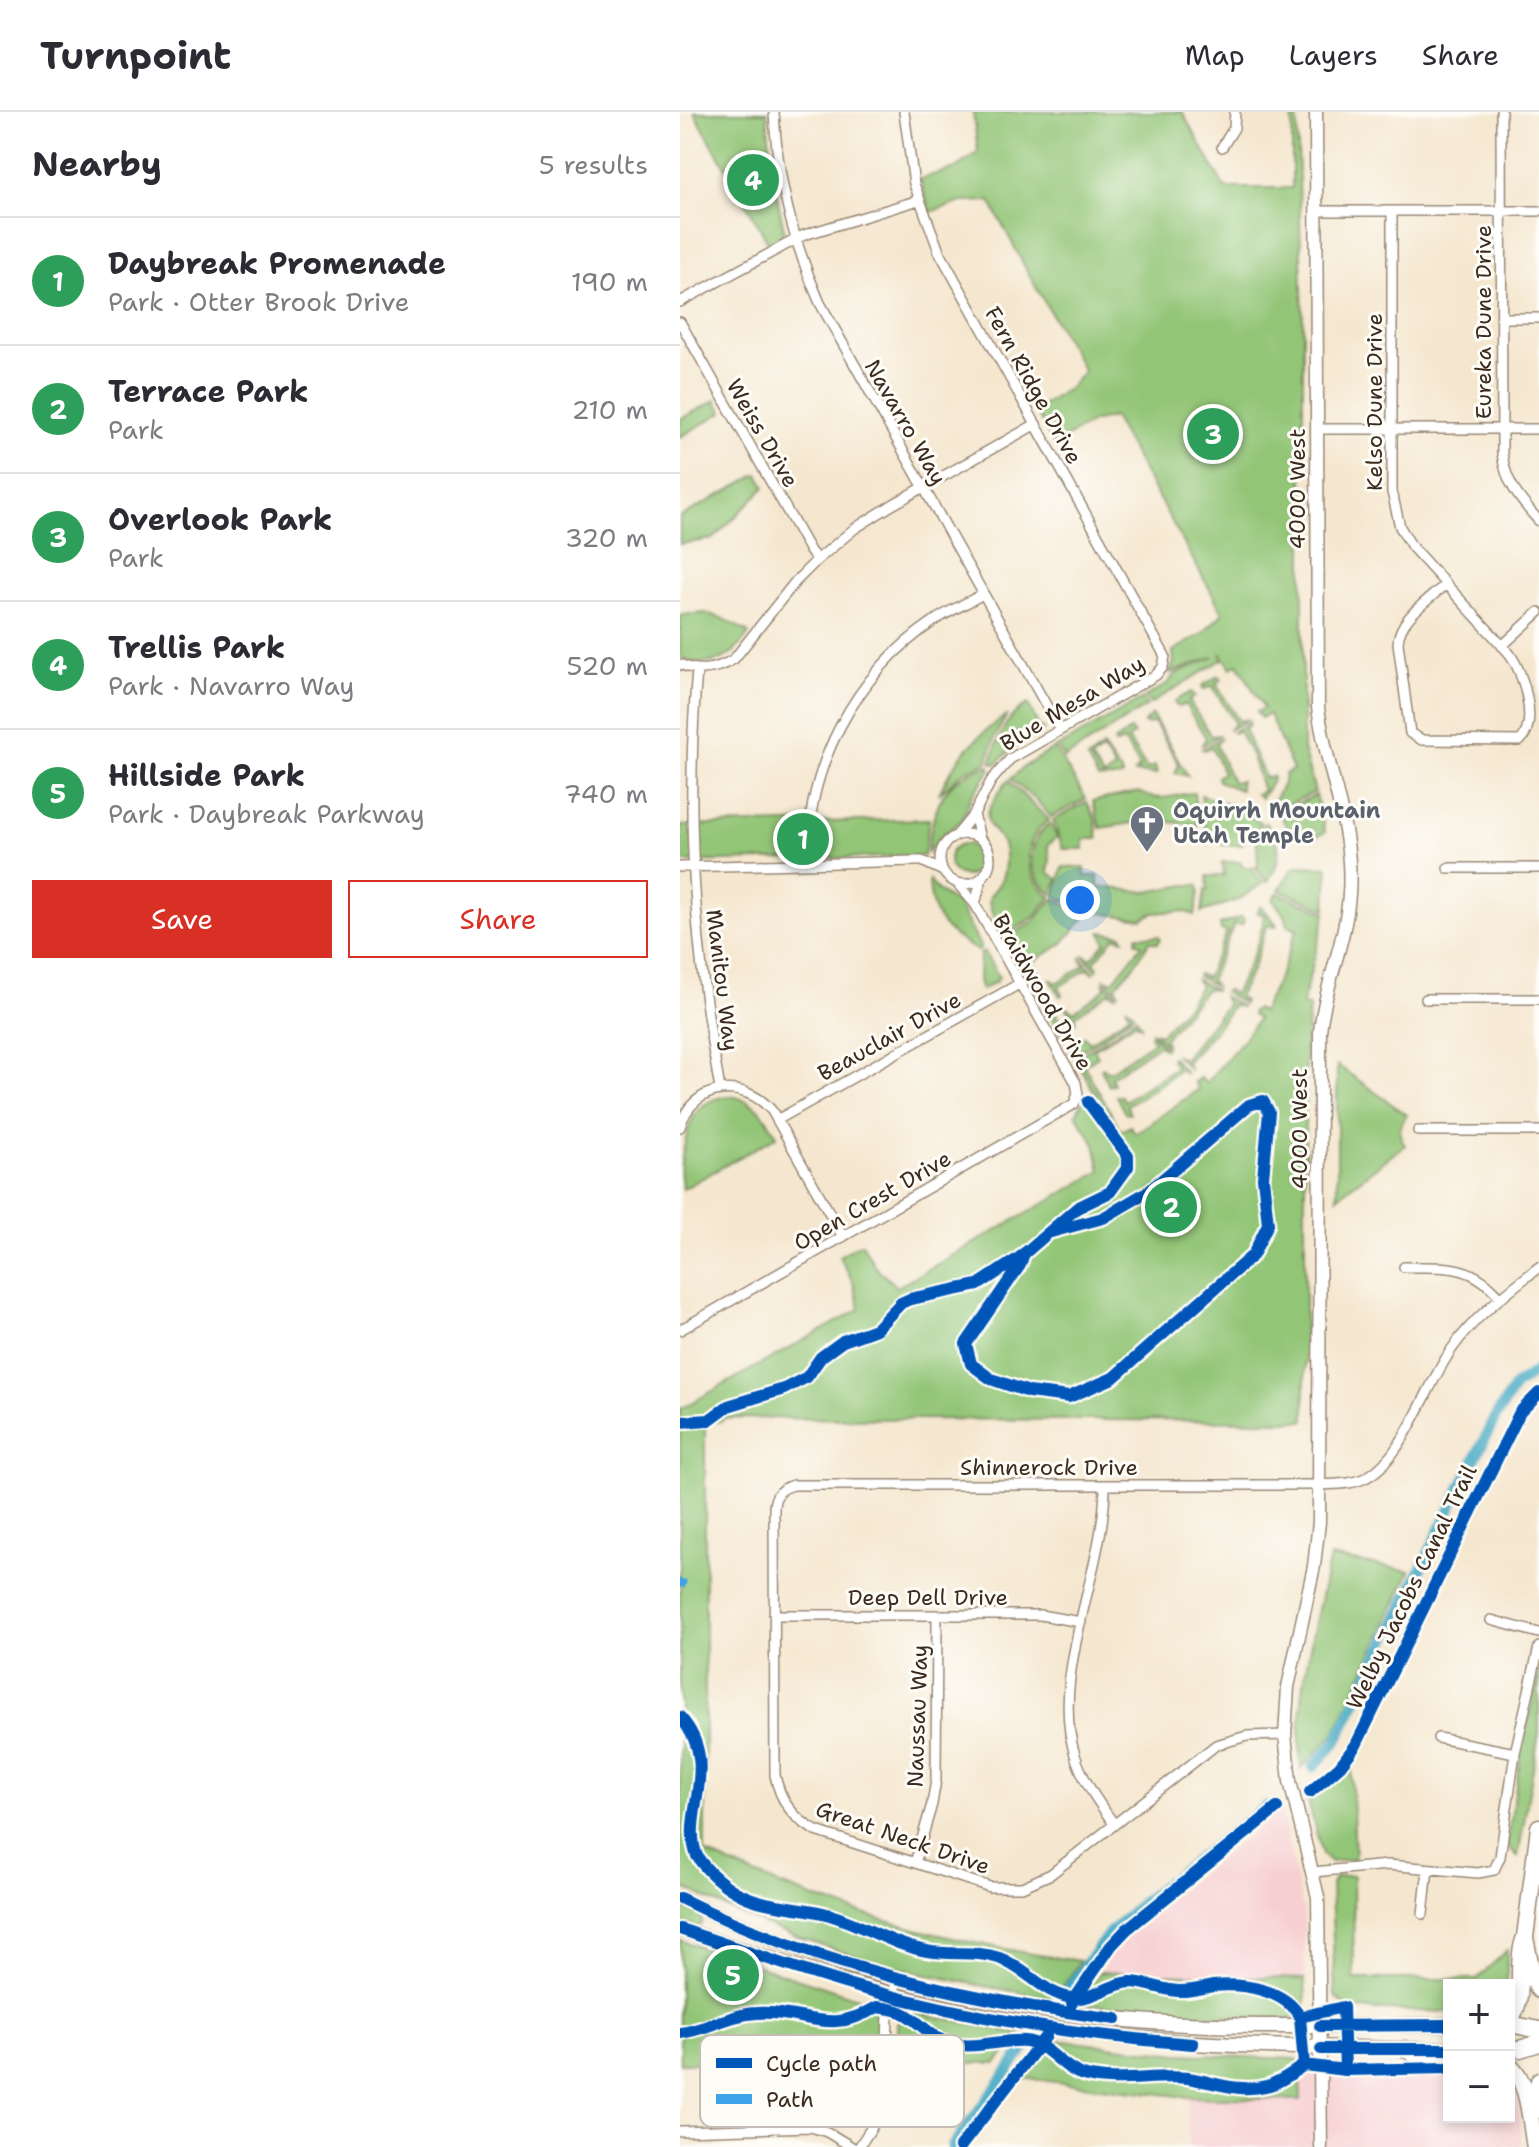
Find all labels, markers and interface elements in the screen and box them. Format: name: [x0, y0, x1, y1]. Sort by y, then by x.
text: Turnpoint: [40, 30, 231, 81]
text: Map: [1185, 36, 1245, 74]
text: Layers: [1289, 36, 1378, 74]
text: Share: [1422, 36, 1499, 74]
text: Nearby: [32, 141, 162, 187]
text: 5 results: [539, 147, 648, 182]
pin: 4: [727, 150, 779, 210]
street label: Eureka Dune Drive: [1469, 225, 1498, 419]
text: Daybreak Promenade: [108, 243, 446, 284]
text: 1: [52, 264, 64, 299]
text: 190 m: [571, 264, 648, 299]
text: Park · Otter Brook Drive: [108, 284, 410, 319]
street label: Fern Ridge Drive: [978, 301, 1089, 469]
street label: Kelso Dune Drive: [1360, 313, 1389, 491]
street label: Navarro Way: [858, 354, 953, 490]
text: Terrace Park: [108, 371, 309, 412]
street label: Weiss Drive: [720, 374, 805, 493]
text: 2: [49, 392, 67, 427]
text: 210 m: [571, 392, 648, 427]
pin: 3: [1187, 404, 1239, 464]
text: Park: [108, 412, 164, 447]
street label: 4000 West: [1283, 428, 1312, 550]
text: Overlook Park: [108, 499, 332, 540]
text: 3: [49, 520, 67, 555]
text: 320 m: [565, 520, 648, 555]
text: Park: [108, 540, 164, 575]
text: Trellis Park: [108, 627, 285, 668]
text: 4: [49, 648, 67, 683]
text: 520 m: [567, 648, 648, 683]
street label: Blue Mesa Way: [995, 649, 1150, 758]
text: Park · Navarro Way: [108, 668, 354, 703]
text: Hillside Park: [108, 755, 305, 796]
text: 5: [50, 776, 66, 811]
text: 740 m: [563, 776, 648, 811]
text: Park · Daybreak Parkway: [108, 796, 425, 831]
place label: Oquirrh Mountain Utah Temple: [1173, 796, 1381, 850]
church icon: Oquirrh Mountain Utah Temple: [1128, 804, 1166, 854]
pin: 1: [777, 809, 829, 869]
button: Save: [32, 880, 332, 958]
button: Share: [348, 880, 648, 958]
your location: [1060, 880, 1100, 920]
street label: Manitou Way: [699, 908, 746, 1053]
street label: Braidwood Drive: [986, 909, 1099, 1076]
street label: Beauclair Drive: [812, 985, 966, 1088]
street label: 4000 West: [1285, 1068, 1314, 1190]
street label: Open Crest Drive: [788, 1144, 956, 1257]
pin: 2: [1145, 1177, 1197, 1237]
street label: Shinnerock Drive: [960, 1453, 1138, 1482]
street label: Welby Jacobs Canal Trail: [1339, 1460, 1484, 1714]
street label: Deep Dell Drive: [848, 1583, 1008, 1612]
street label: Naussau Way: [901, 1644, 934, 1788]
street label: Great Neck Drive: [812, 1794, 994, 1881]
pin: 5: [707, 1945, 759, 2005]
map controls: [1443, 1979, 1515, 2123]
button: +: [1443, 1979, 1515, 2051]
legend: [700, 2035, 964, 2127]
text: Cycle path: [766, 2049, 877, 2078]
button: −: [1443, 2051, 1515, 2123]
text: Path: [766, 2085, 814, 2114]

